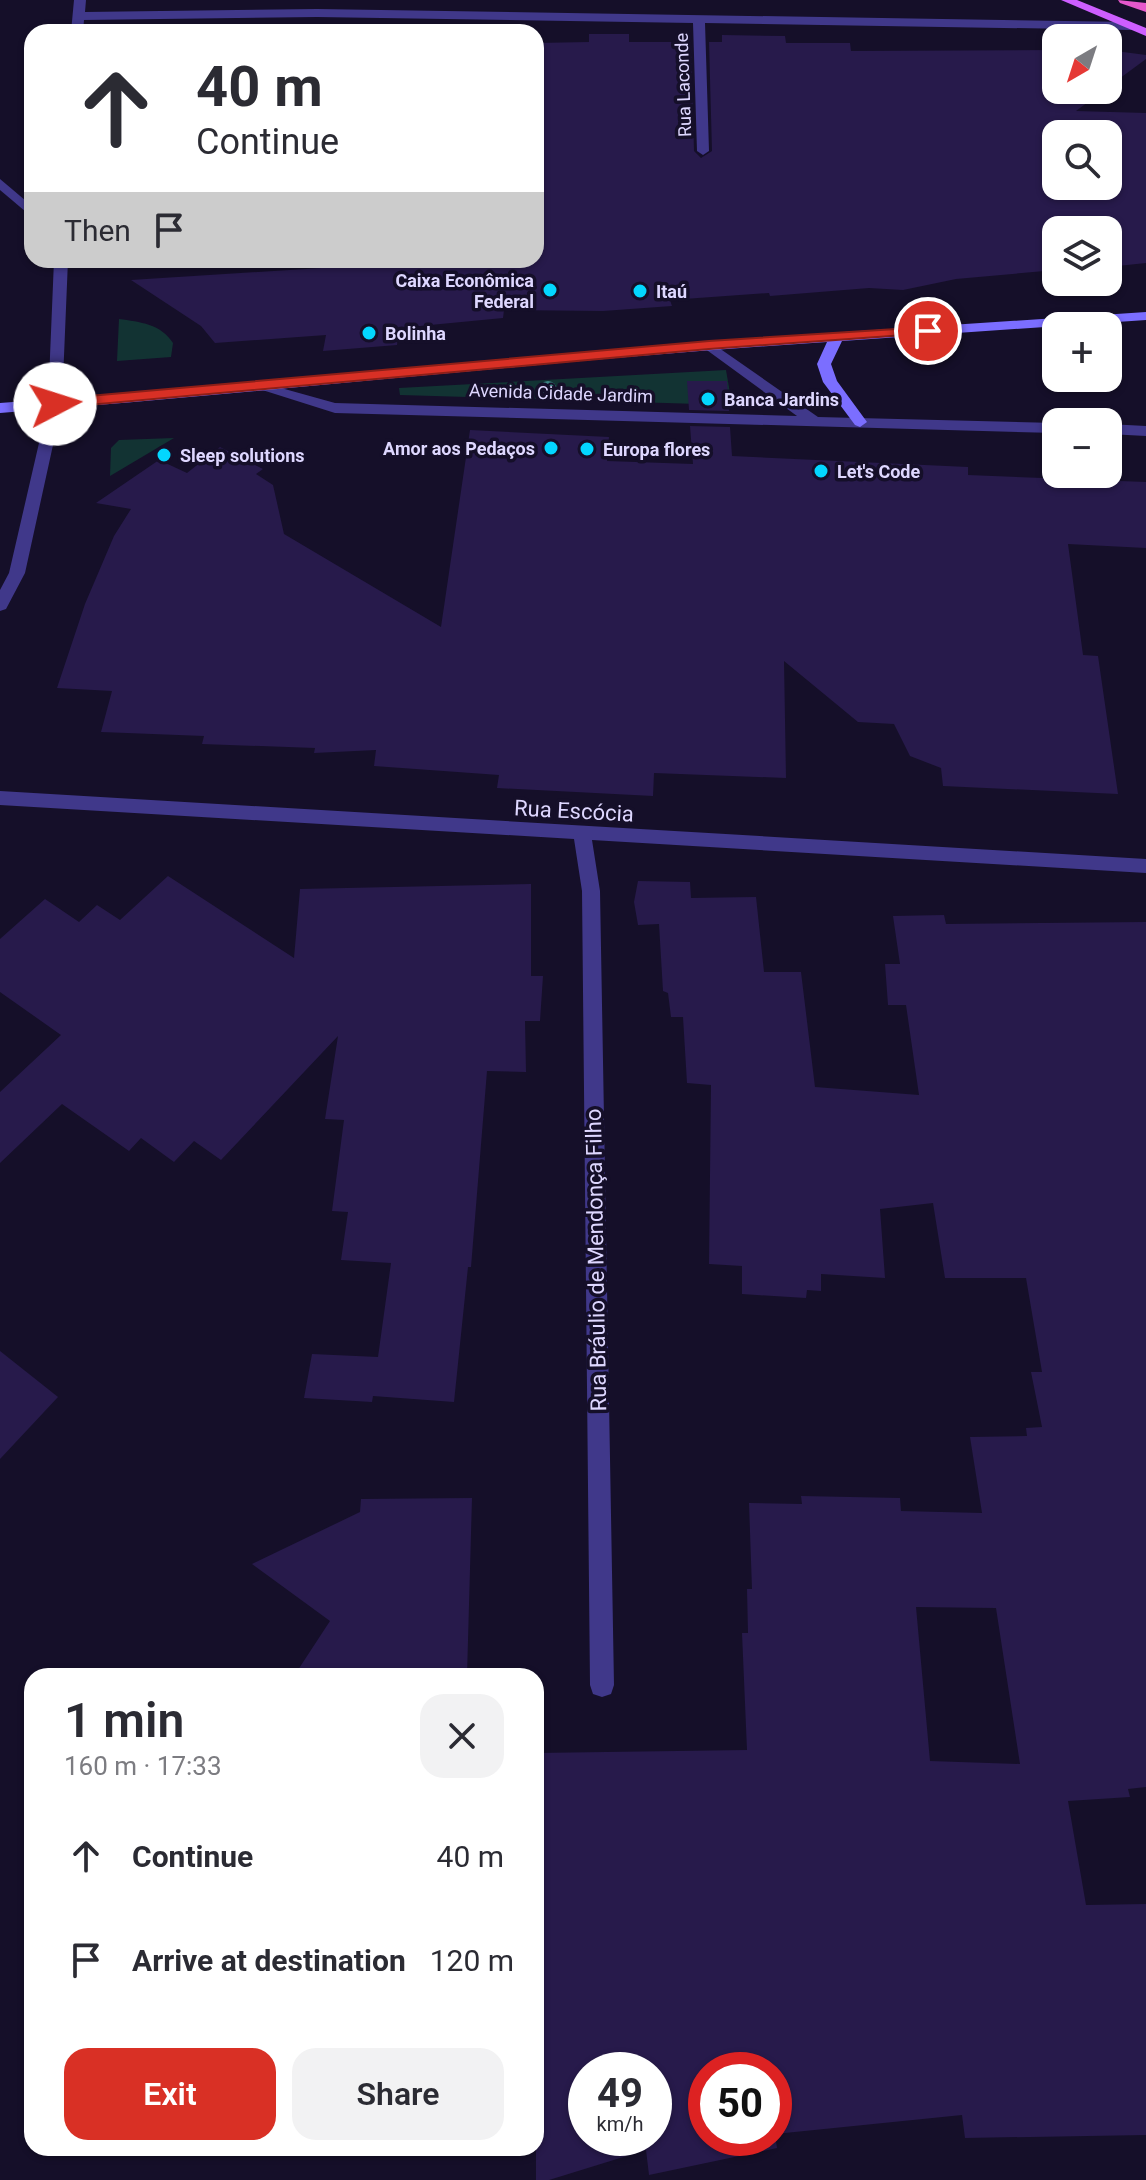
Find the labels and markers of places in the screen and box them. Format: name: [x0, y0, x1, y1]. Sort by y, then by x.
place label: Caixa Econômica Federal: [395, 270, 534, 312]
marker: Caixa Econômica Federal: [541, 281, 559, 299]
place label: Itaú: [656, 281, 687, 302]
marker: Itaú: [631, 282, 649, 300]
pin: [894, 297, 962, 365]
place label: Bolinha: [385, 323, 446, 344]
marker: Bolinha: [360, 324, 378, 342]
place label: Banca Jardins: [724, 389, 839, 410]
marker: Banca Jardins: [699, 390, 717, 408]
place label: Amor aos Pedaços: [383, 438, 535, 459]
marker: Amor aos Pedaços: [542, 439, 560, 457]
place label: Europa flores: [603, 439, 710, 460]
marker: Europa flores: [578, 440, 596, 458]
place label: Sleep solutions: [180, 445, 305, 466]
marker: Sleep solutions: [155, 446, 173, 464]
place label: Let's Code: [837, 461, 920, 482]
marker: Let's Code: [812, 462, 830, 480]

